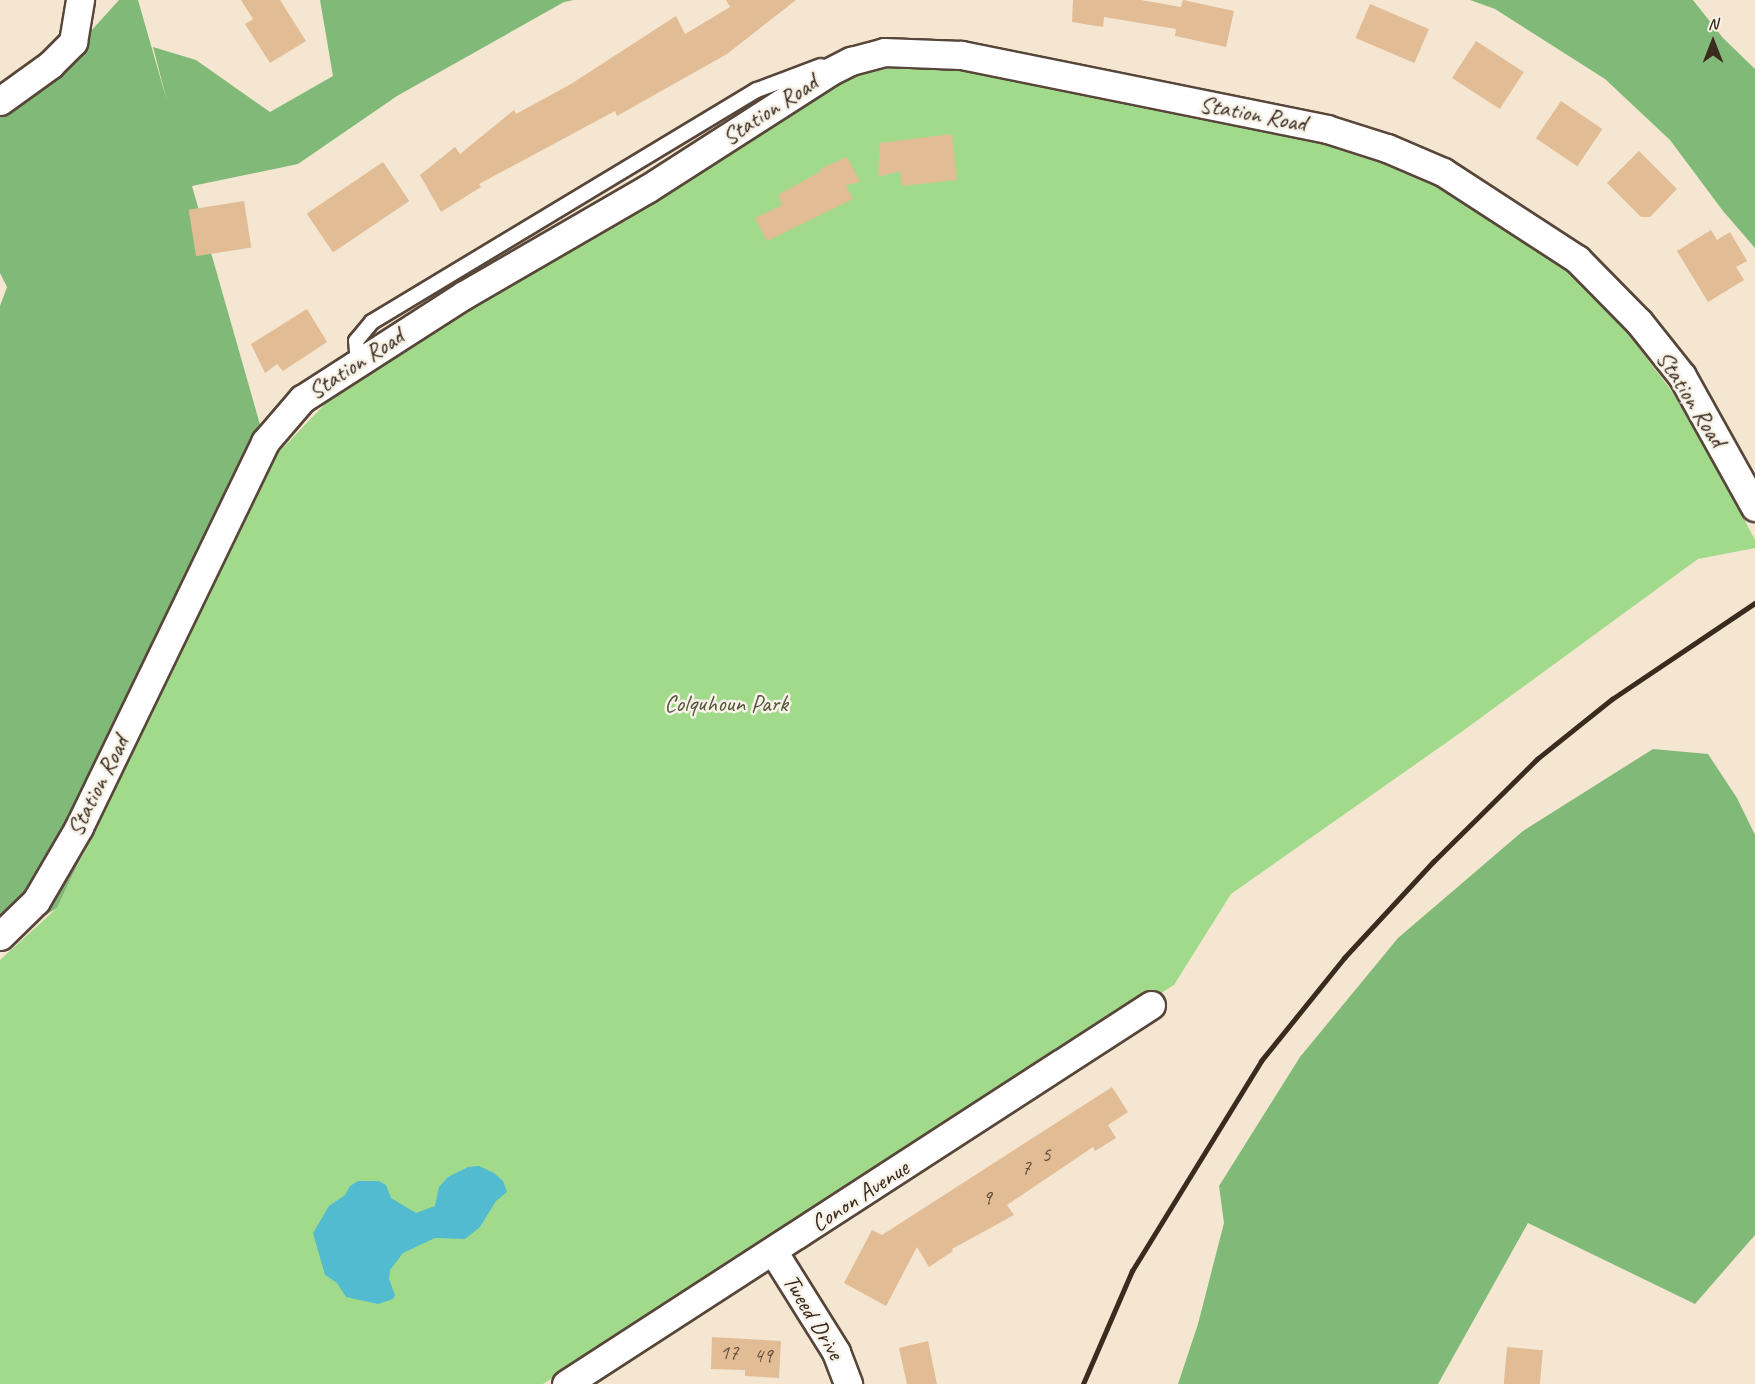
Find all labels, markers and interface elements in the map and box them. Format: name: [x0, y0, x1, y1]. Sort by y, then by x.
north arrow: [1683, 12, 1743, 72]
text: N: [1708, 14, 1718, 34]
street label: Station Road: [717, 68, 823, 152]
street label: Station Road: [1197, 90, 1309, 138]
street label: Station Road: [303, 322, 409, 406]
street label: Station Road: [1650, 345, 1732, 453]
park label: Colquhoun Park: [664, 690, 788, 718]
street label: Station Road: [61, 731, 135, 841]
house number: 5: [1041, 1141, 1051, 1167]
street label: Conon Avenue: [806, 1154, 914, 1238]
house number: 7: [1021, 1154, 1031, 1180]
house number: 9: [982, 1184, 992, 1210]
street label: Tweed Drive: [776, 1269, 850, 1365]
house number: 17: [720, 1339, 738, 1365]
house number: 49: [754, 1342, 772, 1368]

